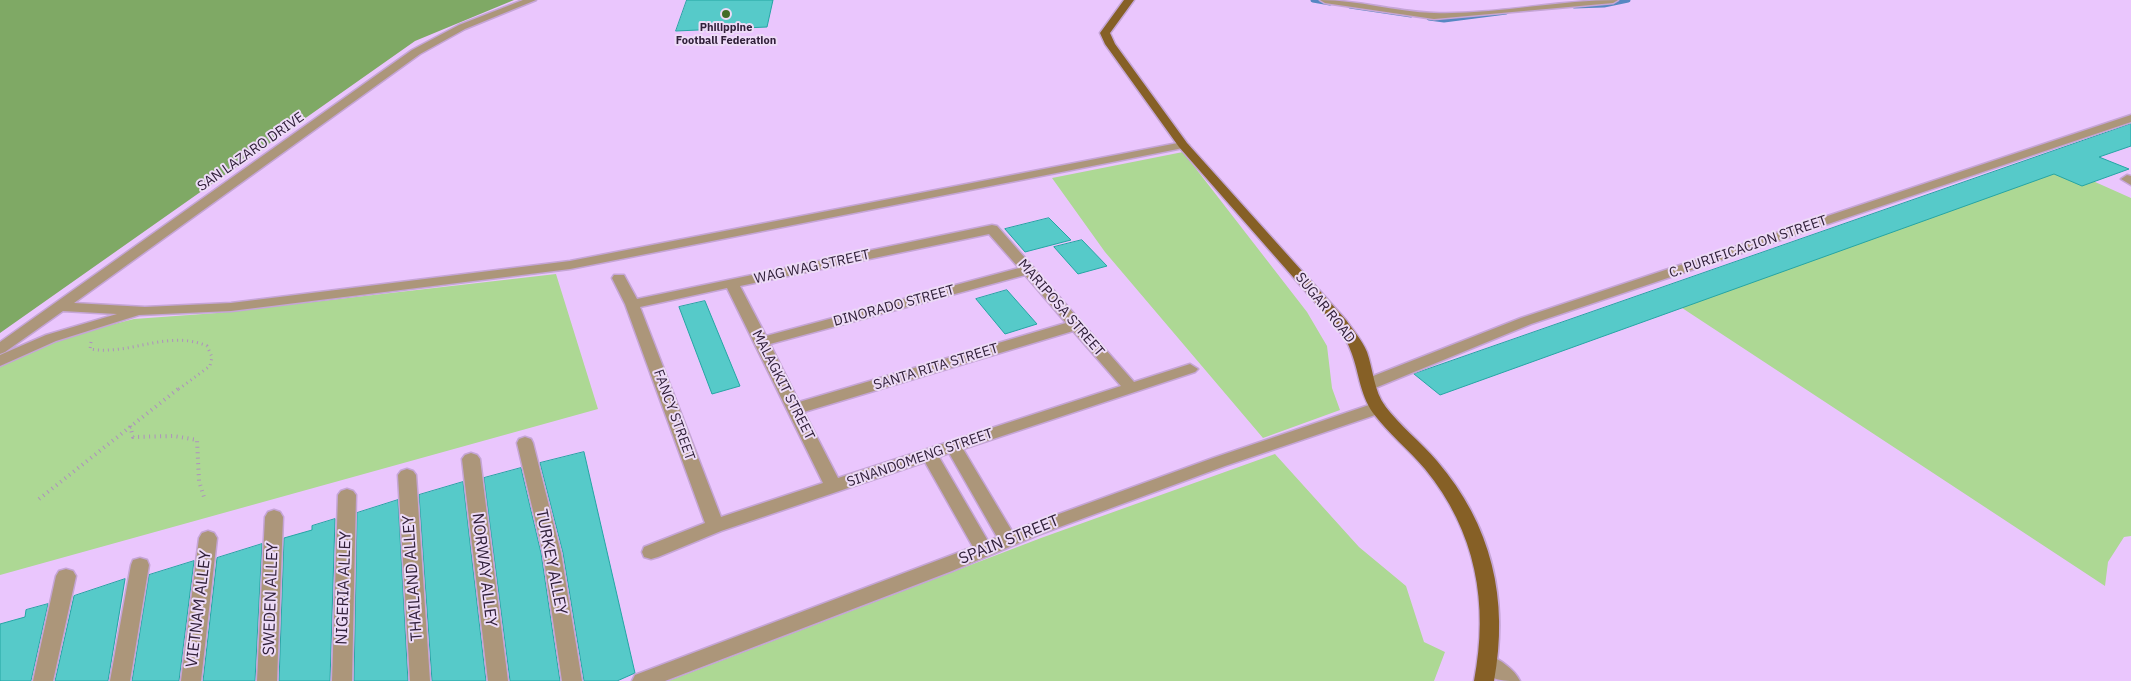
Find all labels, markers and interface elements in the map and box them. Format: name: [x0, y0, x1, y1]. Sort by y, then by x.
marker: Philippine Football Federation: [720, 8, 732, 20]
place label: Philippine Football Federation: [676, 21, 776, 47]
street label: SAN LAZARO DRIVE: [194, 109, 308, 195]
street label: C. PURIFICACION STREET: [1667, 212, 1829, 282]
street label: WAG WAG STREET: [753, 247, 871, 287]
street label: MARIPOSA STREET: [1014, 256, 1108, 360]
street label: SUGAR ROAD: [1292, 269, 1358, 347]
street label: DINORADO STREET: [832, 282, 956, 330]
street label: MALAGKIT STREET: [748, 327, 818, 443]
street label: SANTA RITA STREET: [872, 340, 1000, 394]
street label: FANCY STREET: [650, 367, 698, 463]
street label: SINANDOMENG STREET: [845, 425, 995, 491]
street label: TURKEY ALLEY: [531, 507, 571, 617]
street label: SPAIN STREET: [956, 511, 1062, 569]
street label: NORWAY ALLEY: [468, 512, 500, 628]
street label: THAILAND ALLEY: [399, 514, 427, 642]
street label: NIGERIA ALLEY: [332, 531, 356, 645]
street label: SWEDEN ALLEY: [259, 542, 283, 656]
street label: VIETNAM ALLEY: [182, 549, 216, 669]

